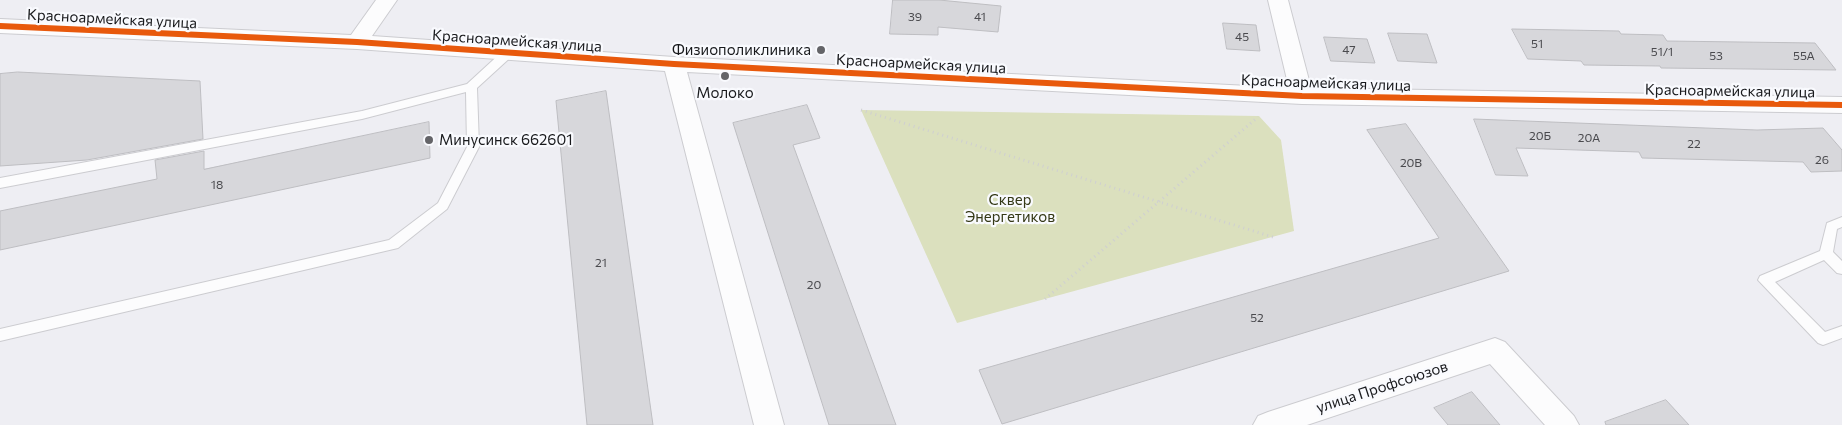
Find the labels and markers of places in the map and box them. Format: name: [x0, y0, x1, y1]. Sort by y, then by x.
place label: Физиополиклиника: [672, 41, 811, 59]
marker: Физиополиклиника: [815, 44, 827, 56]
marker: Молоко: [719, 70, 731, 82]
place label: Молоко: [696, 84, 754, 102]
place label: Минусинск 662601: [439, 131, 573, 149]
marker: Минусинск 662601: [423, 134, 435, 146]

